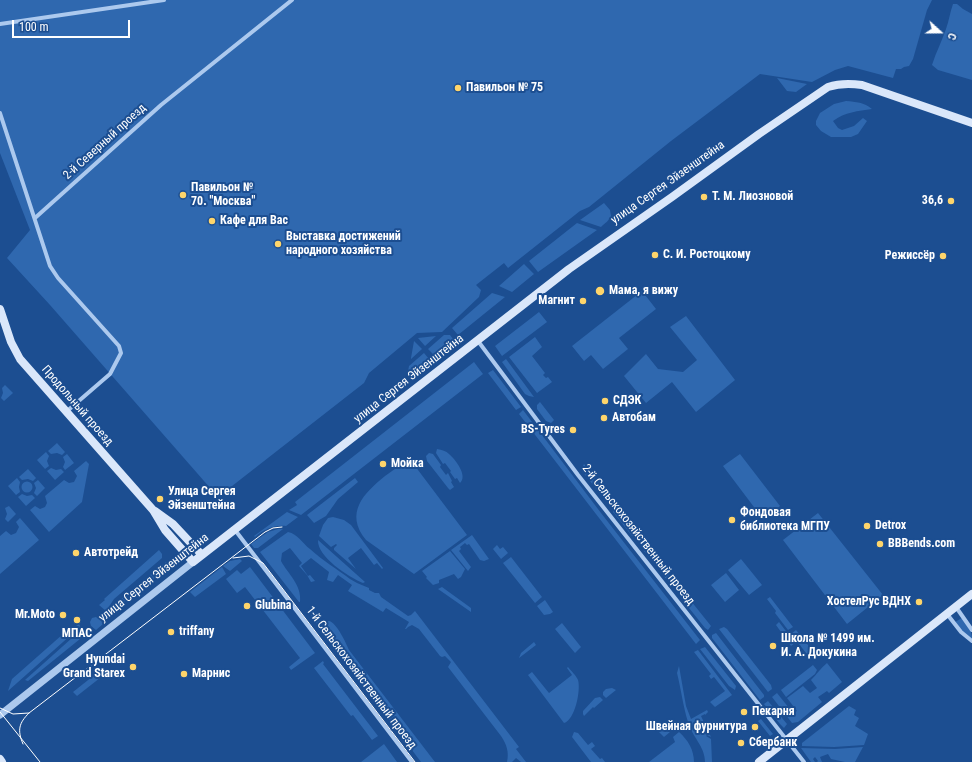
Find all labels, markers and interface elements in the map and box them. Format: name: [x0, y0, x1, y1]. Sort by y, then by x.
scale bar: [14, 12, 132, 38]
north arrow: [920, 12, 960, 52]
text: 100 m: [19, 20, 49, 34]
text: С: [944, 31, 959, 42]
place label: Павильон № 75: [466, 81, 543, 95]
marker: Павильон № 75: [453, 83, 463, 93]
street label: 2-й Северный проезд: [61, 101, 149, 183]
street label: улица Сергея Эйзенштейна: [608, 138, 728, 228]
place label: Павильон № 70. "Москва": [191, 181, 255, 209]
marker: Павильон № 70. "Москва": [178, 190, 188, 200]
place label: Т. М. Лиозновой: [712, 190, 793, 204]
marker: Т. М. Лиозновой: [699, 192, 709, 202]
place label: 36,6: [922, 194, 943, 208]
marker: 36,6: [946, 196, 956, 206]
place label: Кафе для Вас: [220, 214, 288, 228]
marker: Кафе для Вас: [207, 216, 217, 226]
place label: Выставка достижений народного хозяйства: [286, 230, 401, 258]
marker: Выставка достижений народного хозяйства: [273, 239, 283, 249]
place label: С. И. Ростоцкому: [663, 248, 751, 262]
place label: Режиссёр: [885, 249, 935, 263]
marker: С. И. Ростоцкому: [650, 250, 660, 260]
marker: Режиссёр: [938, 251, 948, 261]
place label: Мама, я вижу: [609, 284, 678, 298]
marker: Мама, я вижу: [594, 285, 606, 297]
place label: Магнит: [538, 294, 575, 308]
marker: Магнит: [578, 296, 588, 306]
street label: улица Сергея Эйзенштейна: [351, 332, 467, 426]
street label: Продольный проезд: [38, 363, 116, 449]
place label: СДЭК: [613, 394, 641, 408]
marker: СДЭК: [600, 396, 610, 406]
place label: Автобам: [612, 411, 656, 425]
marker: Автобам: [599, 413, 609, 423]
place label: BS-Tyres: [521, 423, 565, 437]
marker: BS-Tyres: [568, 425, 578, 435]
place label: Мойка: [391, 457, 424, 471]
marker: Мойка: [378, 459, 388, 469]
street label: 2-й Сельскохозяйственный проезд: [579, 462, 697, 608]
place label: Улица Сергея Эйзенштейна: [168, 485, 236, 513]
marker: Улица Сергея Эйзенштейна: [155, 494, 165, 504]
place label: Фондовая библиотека МГПУ: [740, 506, 830, 534]
marker: Фондовая библиотека МГПУ: [727, 515, 737, 525]
place label: Detrox: [875, 519, 906, 533]
marker: Detrox: [862, 521, 872, 531]
street label: улица Сергея Эйзенштейна: [96, 531, 212, 625]
place label: BBBends.com: [888, 537, 955, 551]
marker: BBBends.com: [875, 539, 885, 549]
place label: Автотрейд: [84, 546, 138, 560]
marker: Автотрейд: [71, 548, 81, 558]
place label: ХостелРус ВДНХ: [827, 595, 911, 609]
marker: ХостелРус ВДНХ: [914, 597, 924, 607]
place label: Glubina: [255, 599, 291, 613]
marker: Glubina: [242, 601, 252, 611]
street label: 1-й Сельскохозяйственный проезд: [303, 604, 419, 752]
place label: Mr.Moto: [15, 608, 55, 622]
marker: Mr.Moto: [58, 610, 68, 620]
marker: МПАС: [72, 615, 82, 625]
place label: triffany: [179, 625, 214, 639]
place label: МПАС: [62, 627, 92, 641]
marker: triffany: [166, 627, 176, 637]
place label: Школа № 1499 им. И. А. Докукина: [781, 632, 875, 660]
marker: Школа № 1499 им. И. А. Докукина: [768, 641, 778, 651]
place label: Hyundai Grand Starex: [63, 653, 125, 681]
marker: Hyundai Grand Starex: [128, 662, 138, 672]
place label: Марнис: [192, 667, 230, 681]
marker: Марнис: [179, 669, 189, 679]
place label: Пекарня: [752, 705, 795, 719]
marker: Пекарня: [739, 707, 749, 717]
place label: Швейная фурнитура: [646, 720, 747, 734]
marker: Швейная фурнитура: [750, 722, 760, 732]
place label: Сбербанк: [749, 736, 797, 750]
marker: Сбербанк: [736, 738, 746, 748]

